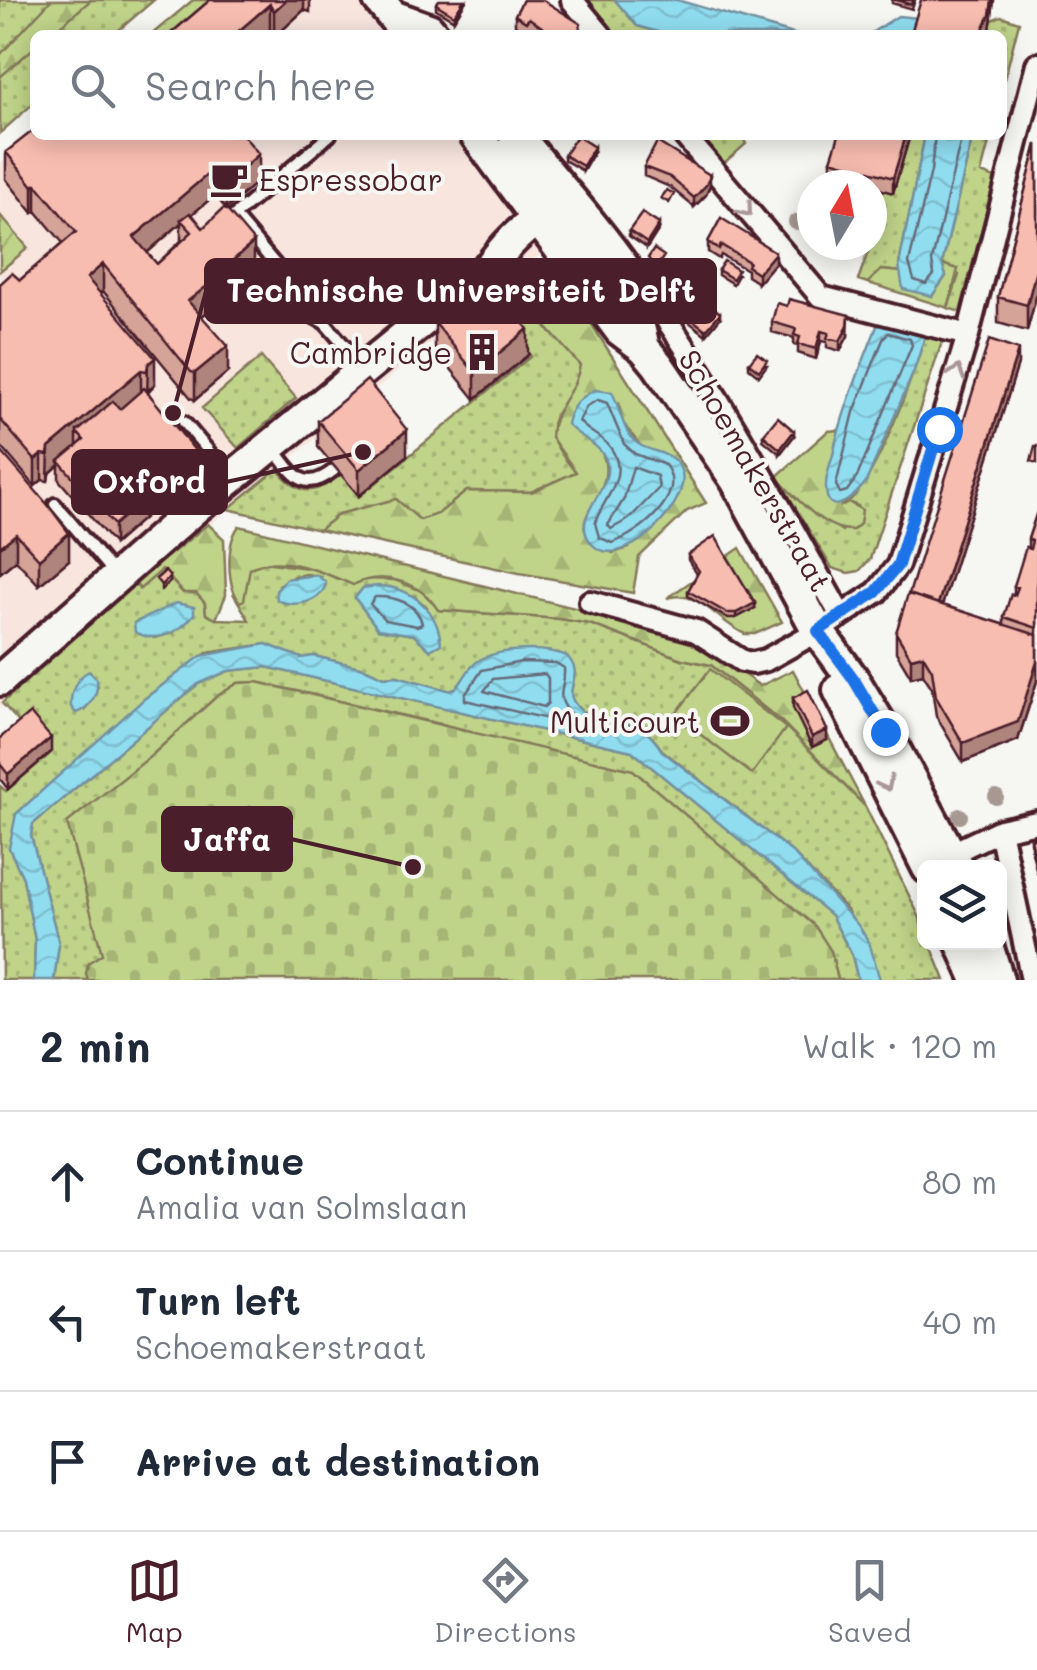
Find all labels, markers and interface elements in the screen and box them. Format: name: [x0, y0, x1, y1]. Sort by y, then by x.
search box: [30, 30, 1007, 140]
icon: search: [65, 58, 120, 113]
text: Search here: [145, 60, 376, 110]
cafe icon: Espressobar: [208, 158, 250, 200]
place label: Espressobar: [259, 159, 443, 199]
north arrow: [797, 170, 887, 260]
one-way arrow: [735, 199, 753, 217]
callout: Technische Universiteit Delft: [206, 260, 715, 322]
text: Technische Universiteit Delft: [226, 268, 696, 310]
building icon: Cambridge: [461, 331, 503, 373]
place label: Cambridge: [290, 332, 452, 372]
street label: Schoemakerstraat: [670, 342, 842, 598]
one-way arrow: [945, 364, 966, 381]
route start: [917, 407, 963, 453]
callout: Oxford: [73, 451, 226, 513]
text: Oxford: [93, 459, 205, 501]
sports icon: Multicourt: [709, 700, 751, 742]
place label: Multicourt: [550, 701, 700, 741]
route end: [863, 710, 909, 756]
one-way arrow: [874, 773, 893, 791]
callout: Jaffa: [163, 808, 291, 870]
text: Jaffa: [183, 817, 271, 859]
map controls: [917, 860, 1007, 950]
button: layers: [917, 860, 1007, 950]
text: 2 min: [40, 1018, 150, 1073]
text: Walk · 120 m: [802, 1024, 997, 1066]
text: Continue: [135, 1135, 304, 1185]
icon: ahead: [40, 1154, 95, 1209]
text: 80 m: [922, 1160, 997, 1202]
text: Amalia van Solmslaan: [135, 1185, 467, 1227]
text: Turn left: [135, 1275, 301, 1325]
icon: left: [40, 1294, 95, 1349]
text: 40 m: [923, 1300, 997, 1342]
text: Schoemakerstraat: [135, 1325, 427, 1367]
icon: arrive: [40, 1434, 95, 1489]
text: Arrive at destination: [135, 1436, 540, 1486]
tab: Map: [126, 1553, 183, 1649]
tab: Directions: [434, 1553, 577, 1649]
tab: Saved: [828, 1553, 911, 1649]

